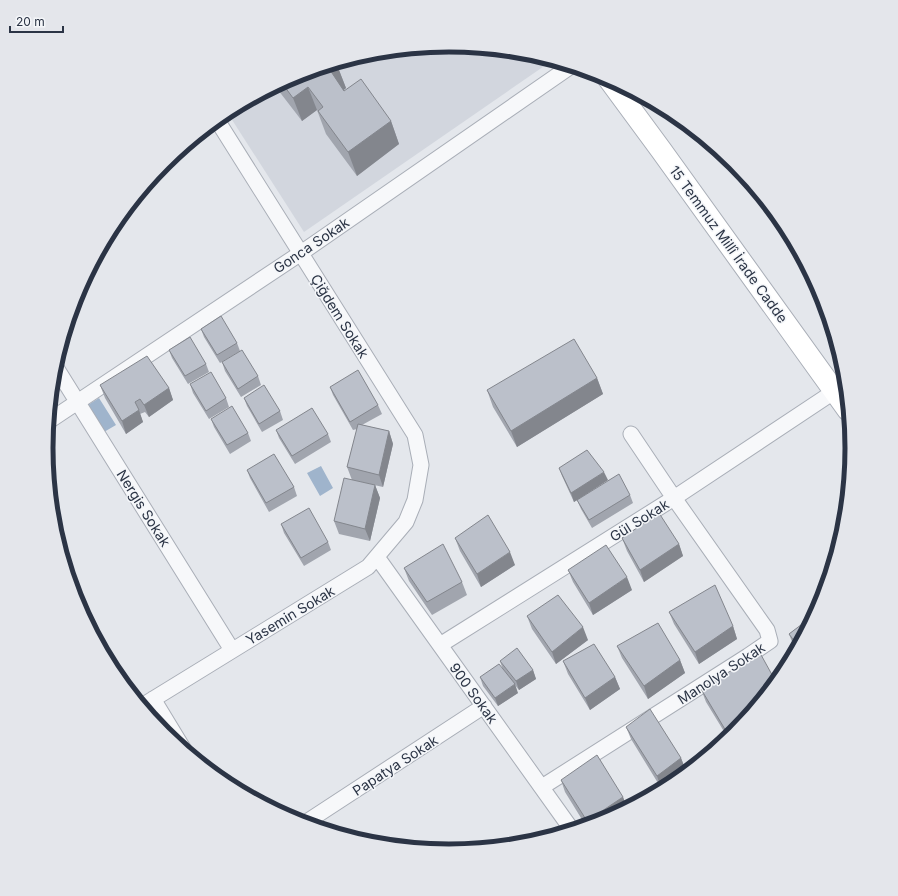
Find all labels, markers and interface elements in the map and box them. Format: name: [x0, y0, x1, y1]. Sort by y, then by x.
scale bar: [10, 8, 63, 34]
text: 20 m: [16, 14, 45, 29]
street label: 15 Temmuz Millî İrade Cadde: [666, 162, 792, 326]
street label: Gonca Sokak: [270, 213, 352, 277]
street label: Çiğdem Sokak: [307, 271, 373, 361]
street label: Nergis Sokak: [114, 466, 175, 550]
street label: Gül Sokak: [606, 495, 672, 545]
street label: Yasemin Sokak: [243, 582, 338, 648]
street label: Manolya Sokak: [674, 638, 768, 708]
street label: 900 Sokak: [446, 659, 502, 727]
street label: Papatya Sokak: [349, 731, 441, 799]

